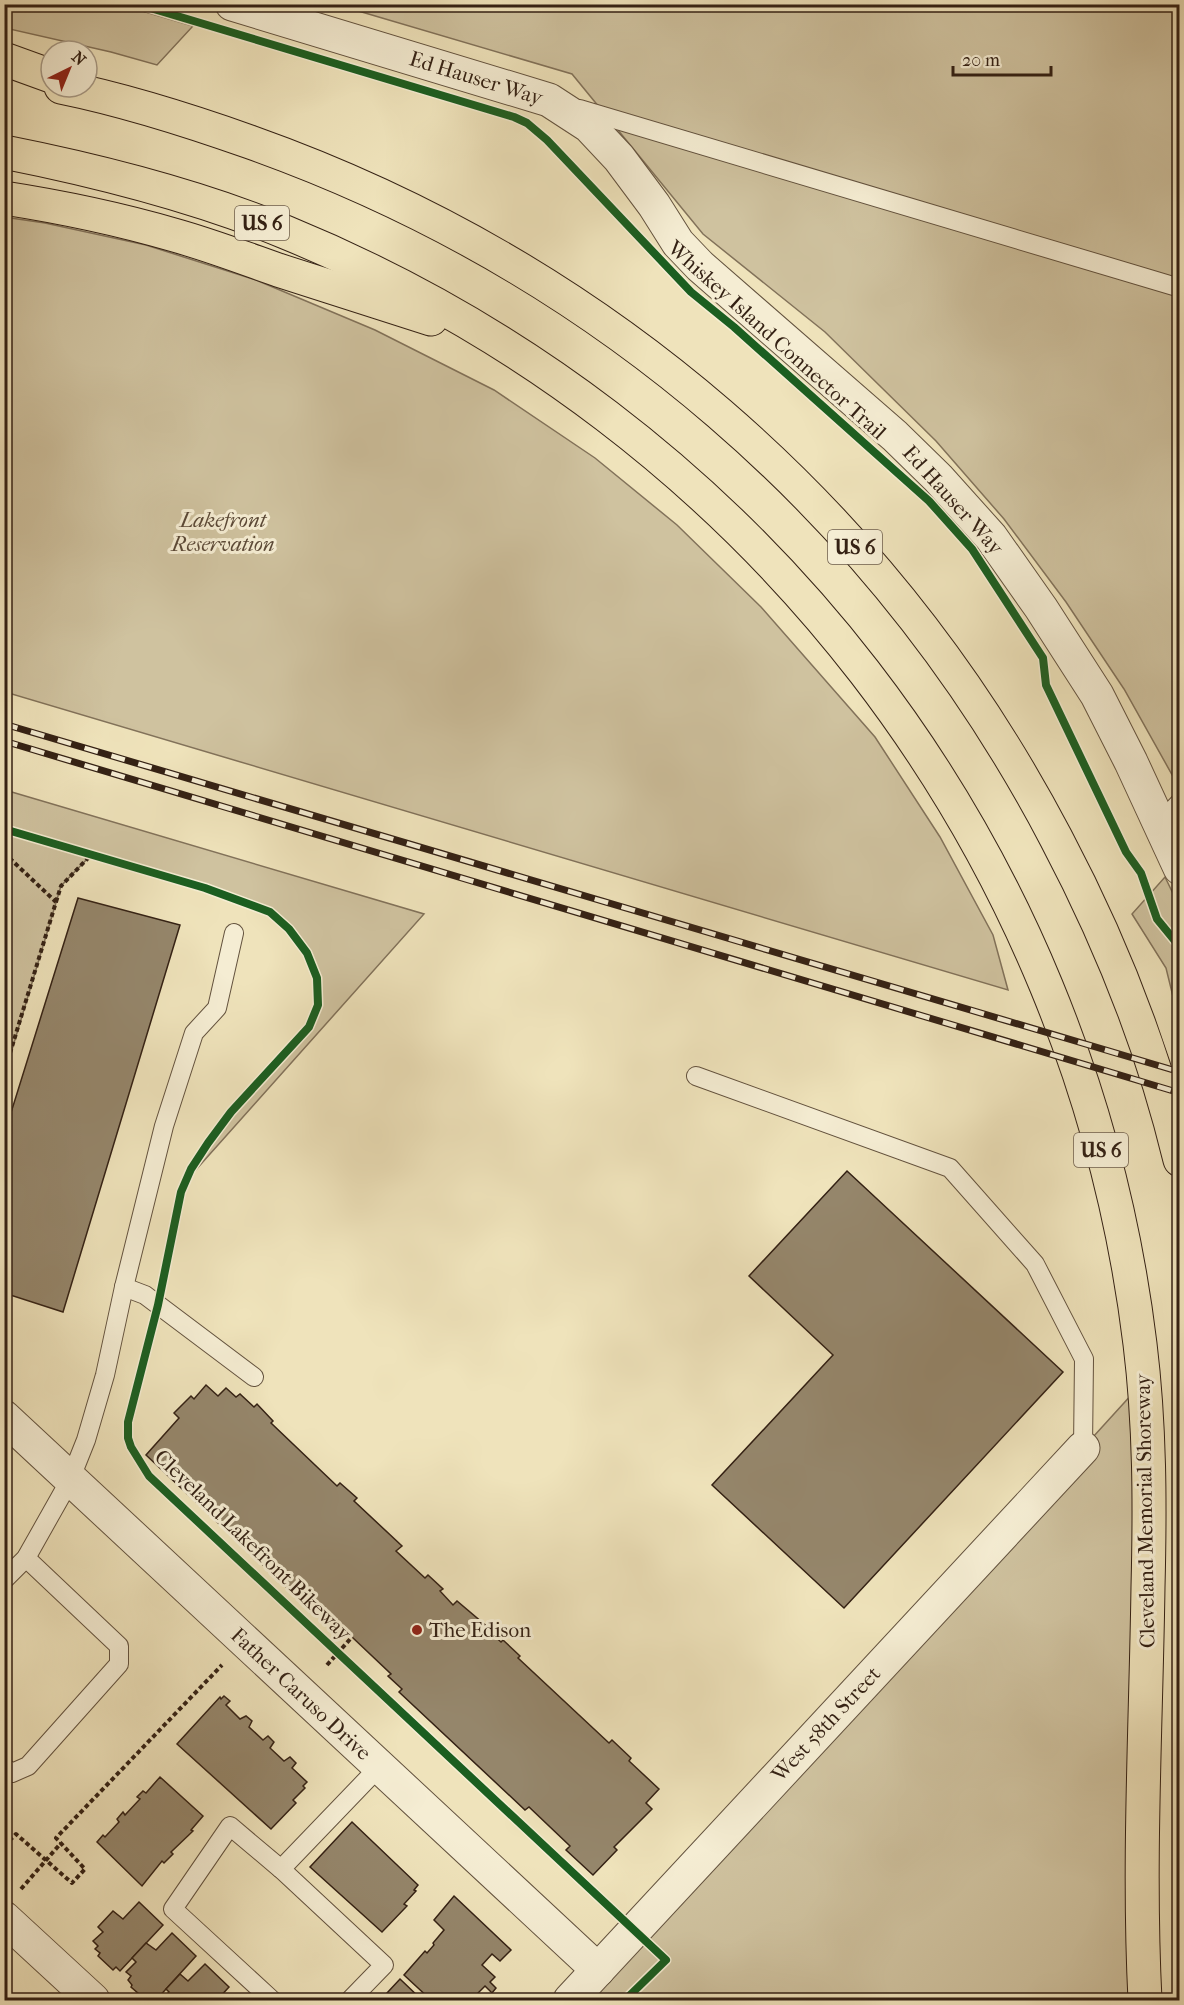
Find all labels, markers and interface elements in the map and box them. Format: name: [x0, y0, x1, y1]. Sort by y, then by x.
north arrow: [39, 39, 99, 99]
scale bar: [953, 39, 1050, 77]
street label: Ed Hauser Way: [406, 46, 546, 110]
text: N: [68, 47, 90, 70]
text: 20 m: [962, 50, 1000, 71]
road number: US 6: [235, 206, 289, 240]
street label: Whiskey Island Connector Trail: [662, 235, 891, 445]
street label: Ed Hauser Way: [898, 441, 1009, 560]
park label: Lakefront Reservation: [169, 508, 275, 556]
road number: US 6: [828, 530, 882, 564]
road number: US 6: [1074, 1133, 1128, 1167]
street label: Cleveland Memorial Shoreway: [1131, 1373, 1159, 1648]
street label: Cleveland Lakefront Bikeway: [150, 1445, 357, 1646]
place label: The Edison: [429, 1618, 531, 1642]
street label: Father Caruso Drive: [226, 1623, 376, 1765]
marker: The Edison: [410, 1623, 424, 1637]
street label: West 58th Street: [766, 1661, 886, 1787]

